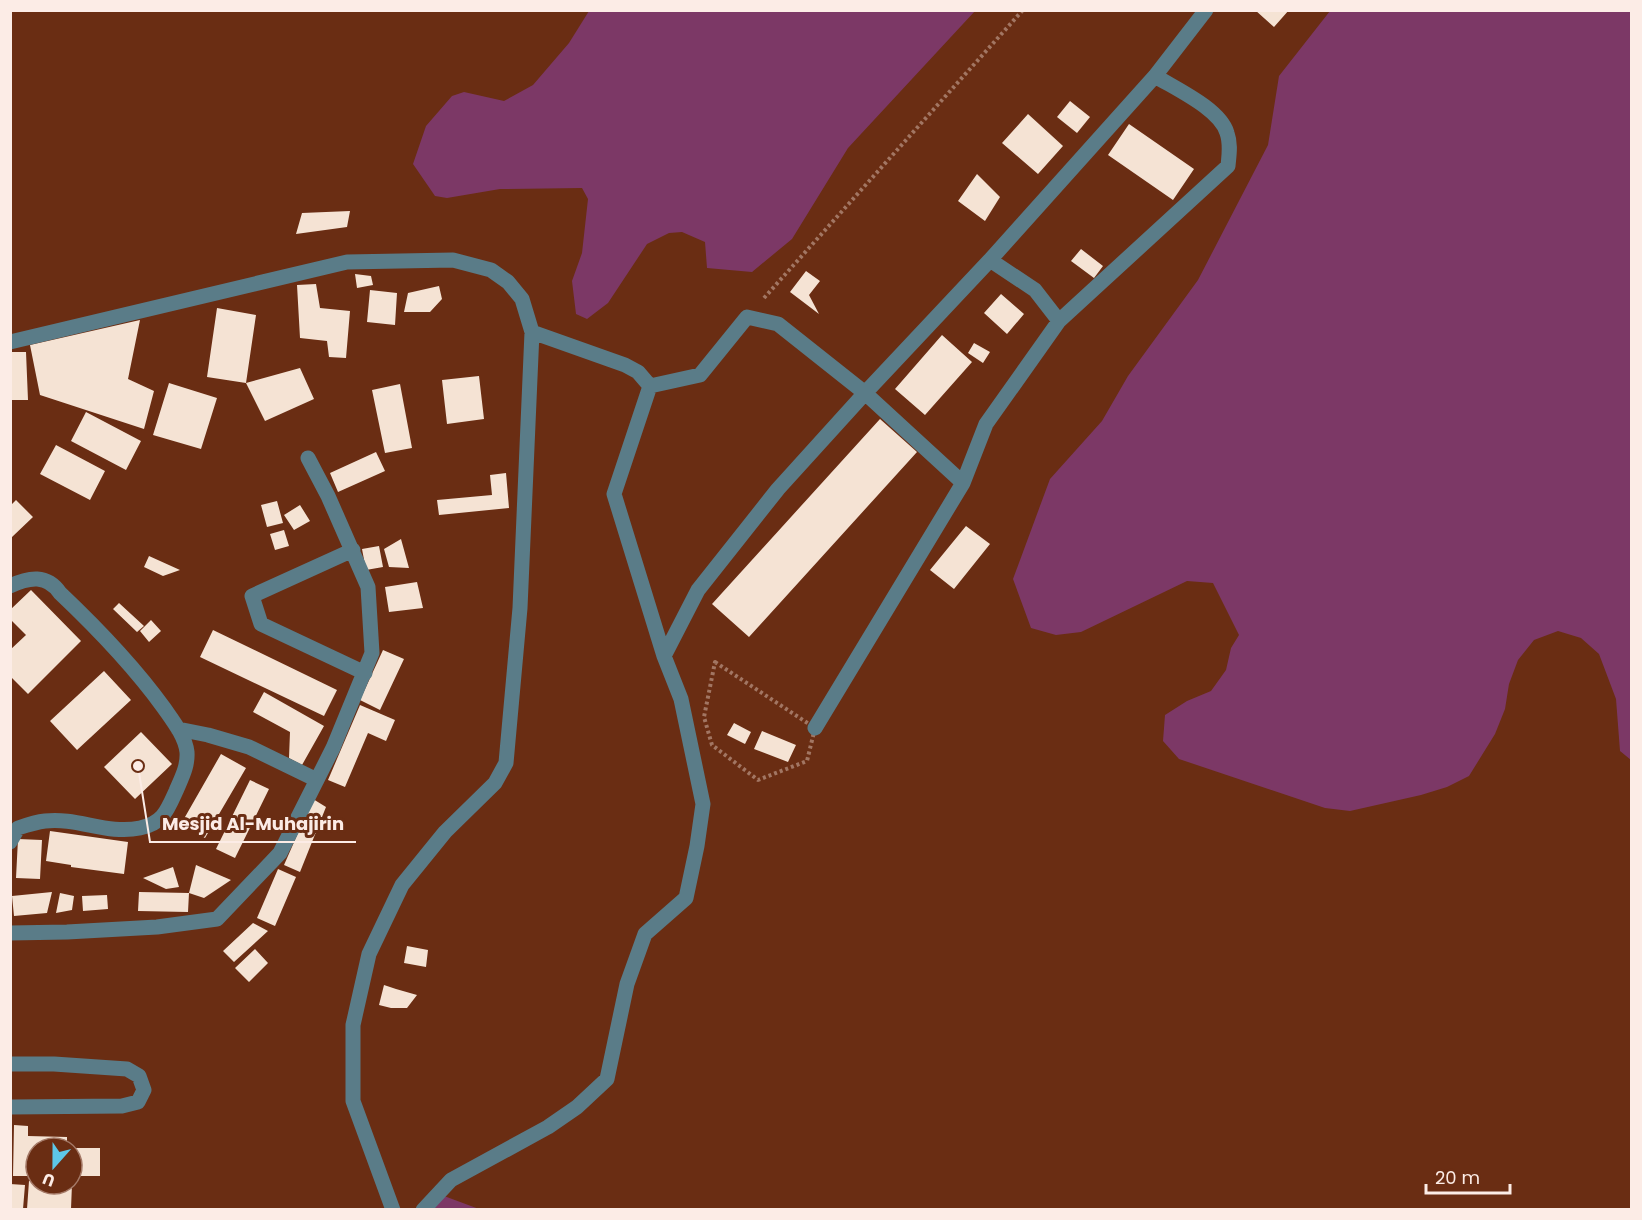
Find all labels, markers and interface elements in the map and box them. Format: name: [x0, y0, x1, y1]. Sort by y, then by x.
callout: Mesjid Al-Muhajirin: [150, 806, 356, 842]
text: Mesjid Al-Muhajirin: [162, 811, 344, 836]
north arrow: [24, 1136, 84, 1196]
scale bar: [1426, 1157, 1510, 1195]
text: 20 m: [1435, 1165, 1480, 1190]
text: U: [39, 1167, 58, 1192]

